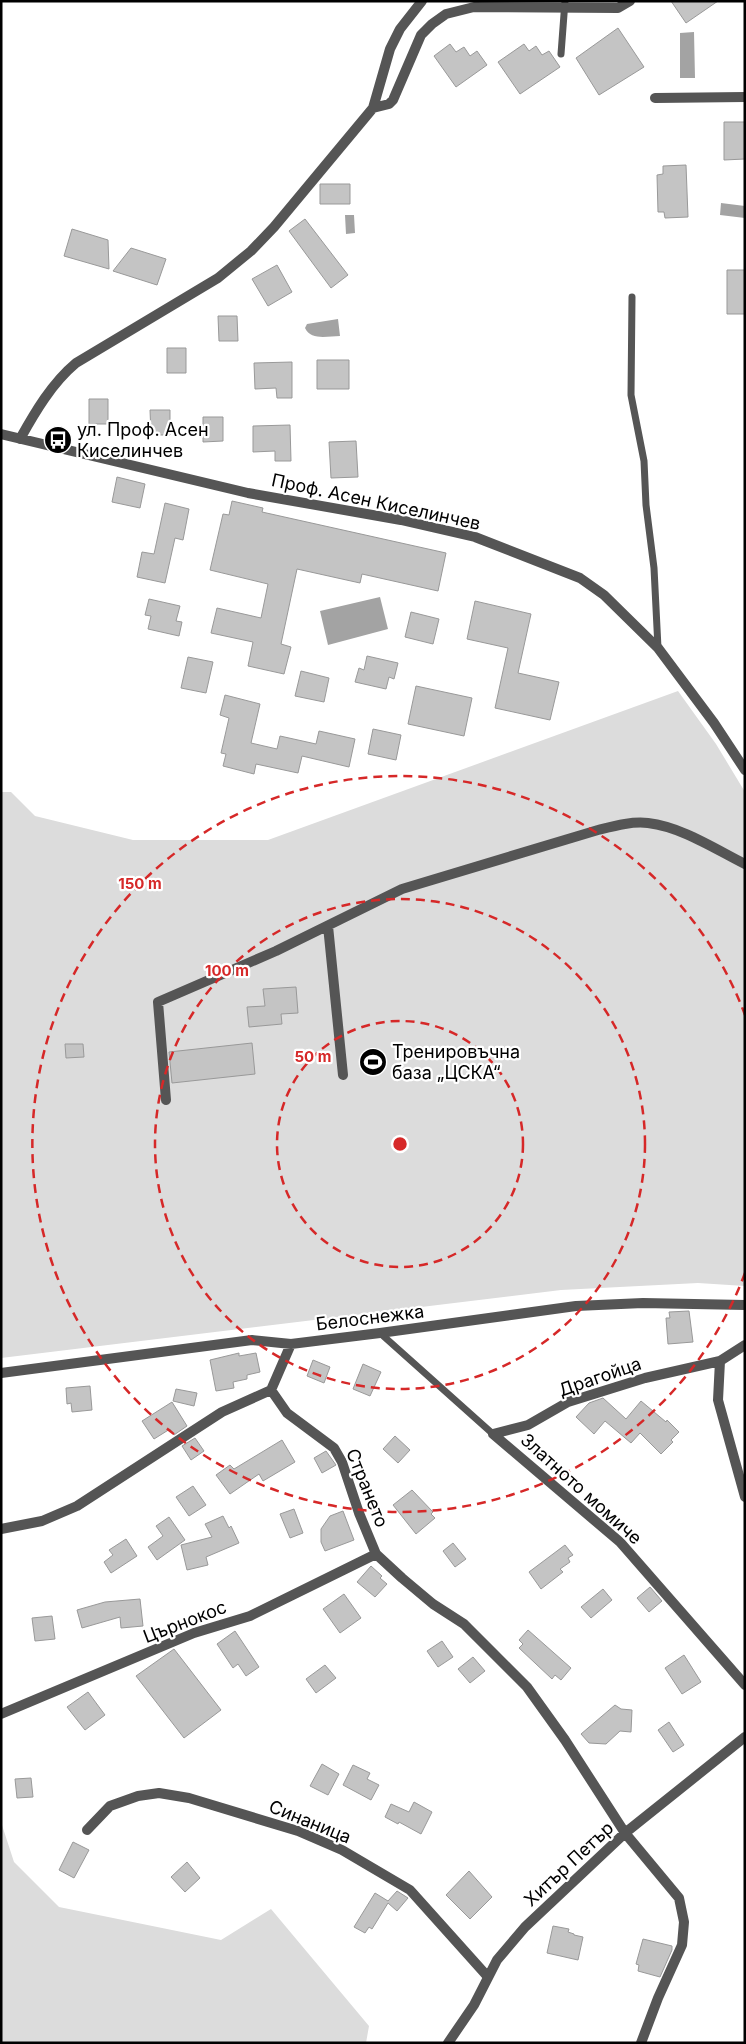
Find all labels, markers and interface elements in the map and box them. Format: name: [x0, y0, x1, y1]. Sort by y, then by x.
place label: ул. Проф. Асен Киселинчев: [77, 419, 209, 461]
bus stop icon: ул. Проф. Асен Киселинчев: [43, 425, 73, 455]
street label: Проф. Асен Киселинчев: [270, 469, 482, 534]
text: 150 m: [118, 874, 162, 893]
text: 100 m: [205, 961, 249, 980]
place label: Тренировъчна база „ЦСКА“: [392, 1041, 520, 1083]
text: 50 m: [295, 1047, 331, 1066]
sports icon: Тренировъчна база „ЦСКА“: [358, 1047, 388, 1077]
centre of rings: [391, 1135, 409, 1153]
street label: Белоснежка: [315, 1300, 425, 1335]
street label: Драгойца: [556, 1353, 644, 1400]
street label: Златното момиче: [516, 1429, 646, 1549]
street label: Странето: [342, 1445, 393, 1530]
street label: Църнокос: [140, 1596, 229, 1647]
street label: Синаница: [266, 1796, 354, 1848]
street label: Хитър Петър: [520, 1817, 618, 1910]

